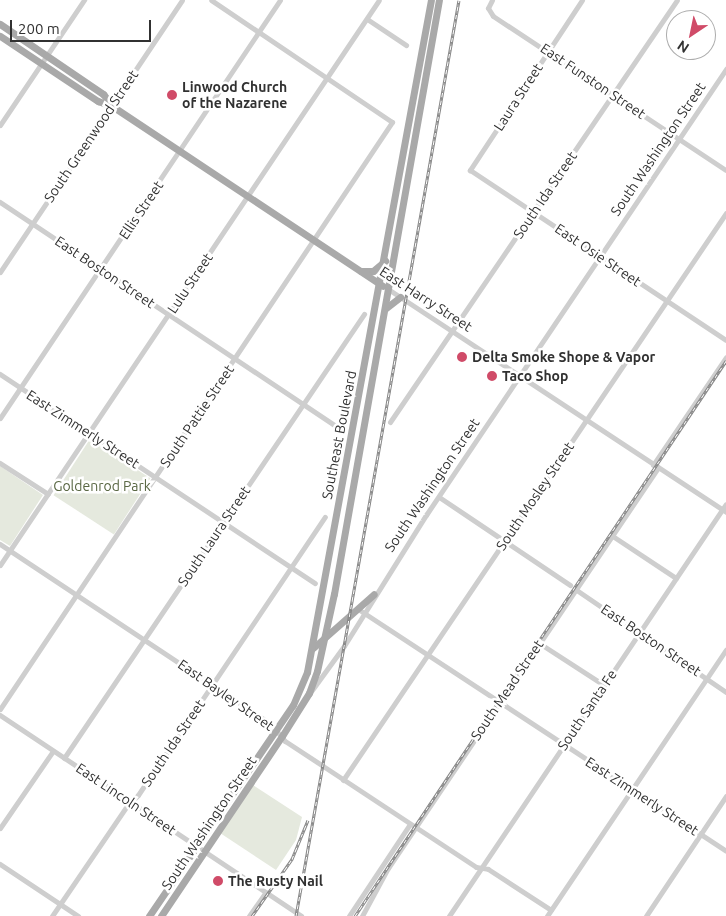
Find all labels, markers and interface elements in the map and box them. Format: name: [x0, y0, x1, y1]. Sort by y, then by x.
scale bar: [12, 10, 154, 42]
north arrow: [666, 10, 716, 60]
text: 200 m: [18, 20, 60, 37]
text: N: [674, 37, 692, 56]
street label: East Funston Street: [537, 40, 649, 122]
street label: Laura Street: [490, 60, 546, 134]
street label: South Greenwood Street: [40, 67, 142, 205]
place label: Linwood Church of the Nazarene: [182, 79, 287, 111]
street label: South Washington Street: [607, 79, 709, 219]
marker: Linwood Church of the Nazarene: [166, 89, 178, 101]
street label: South Ida Street: [510, 148, 580, 242]
street label: Ellis Street: [115, 178, 167, 242]
street label: East Osie Street: [552, 220, 644, 290]
street label: East Boston Street: [52, 232, 158, 312]
street label: Lulu Street: [164, 250, 216, 316]
street label: East Harry Street: [377, 263, 475, 335]
place label: Delta Smoke Shope & Vapor: [472, 349, 655, 365]
marker: Delta Smoke Shope & Vapor: [456, 351, 468, 363]
street label: South Pattie Street: [156, 362, 238, 470]
place label: Taco Shop: [502, 368, 568, 384]
street label: Southeast Boulevard: [318, 369, 360, 501]
marker: Taco Shop: [486, 370, 498, 382]
street label: East Zimmerly Street: [23, 386, 143, 472]
street label: South Washington Street: [381, 415, 483, 555]
street label: South Mosley Street: [493, 439, 577, 553]
park label: Goldenrod Park: [53, 478, 151, 494]
street label: South Laura Street: [174, 483, 254, 589]
street label: East Boston Street: [598, 600, 704, 680]
street label: South Mead Street: [467, 636, 547, 744]
street label: East Bayley Street: [175, 656, 277, 734]
street label: South Santa Fe: [554, 666, 620, 754]
street label: South Ida Street: [138, 696, 208, 790]
street label: South Washington Street: [158, 753, 260, 893]
street label: East Zimmerly Street: [582, 753, 702, 839]
street label: East Lincoln Street: [73, 759, 179, 839]
place label: The Rusty Nail: [228, 873, 323, 889]
marker: The Rusty Nail: [212, 875, 224, 887]

